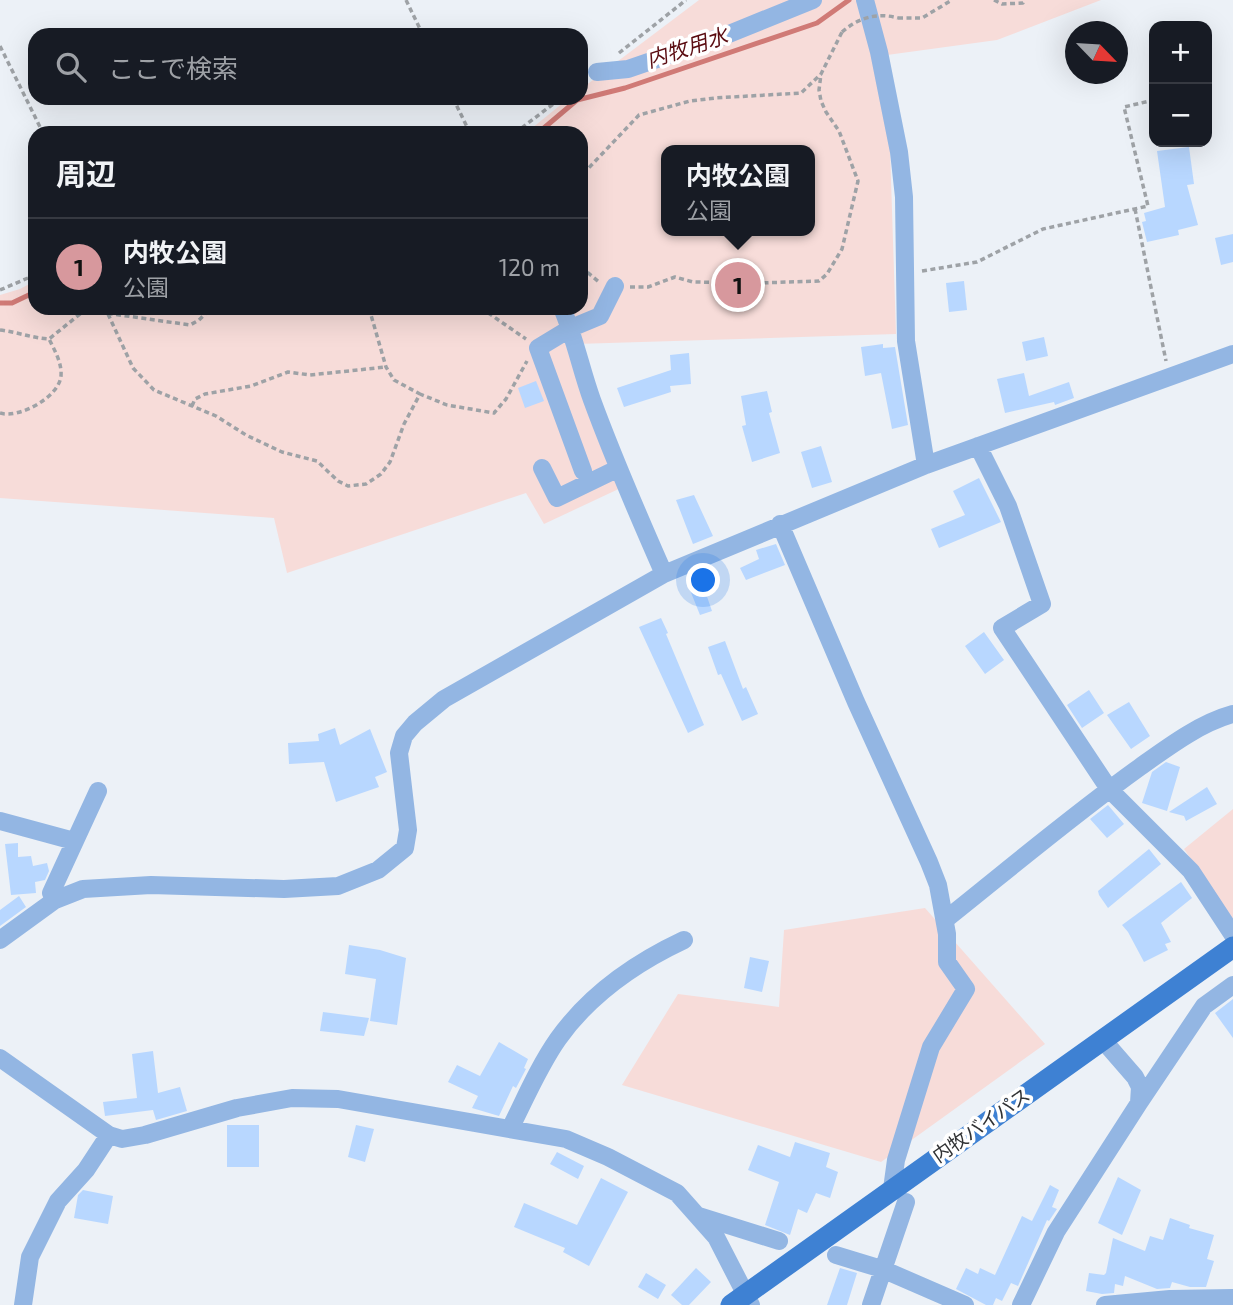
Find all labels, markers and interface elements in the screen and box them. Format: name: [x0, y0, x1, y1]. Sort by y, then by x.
water label: 内牧用水: [643, 21, 732, 71]
north arrow: [1065, 21, 1128, 84]
map controls: [1149, 21, 1212, 147]
button: +: [1149, 21, 1212, 84]
search box: [28, 28, 588, 105]
icon: search: [52, 48, 90, 86]
text: ここで検索: [108, 52, 238, 83]
button: −: [1149, 84, 1212, 147]
popup: [661, 145, 815, 236]
text: 周辺: [56, 155, 116, 191]
text: 内牧公園: [686, 159, 790, 190]
text: 公園: [686, 196, 732, 224]
text: 内牧公園: [123, 236, 227, 267]
text: 1: [74, 253, 84, 281]
text: 120 m: [499, 253, 560, 281]
pin: 1: [715, 259, 761, 311]
text: 公園: [123, 273, 169, 301]
your location: [686, 563, 720, 597]
street label: 内牧バイパス: [928, 1083, 1034, 1167]

